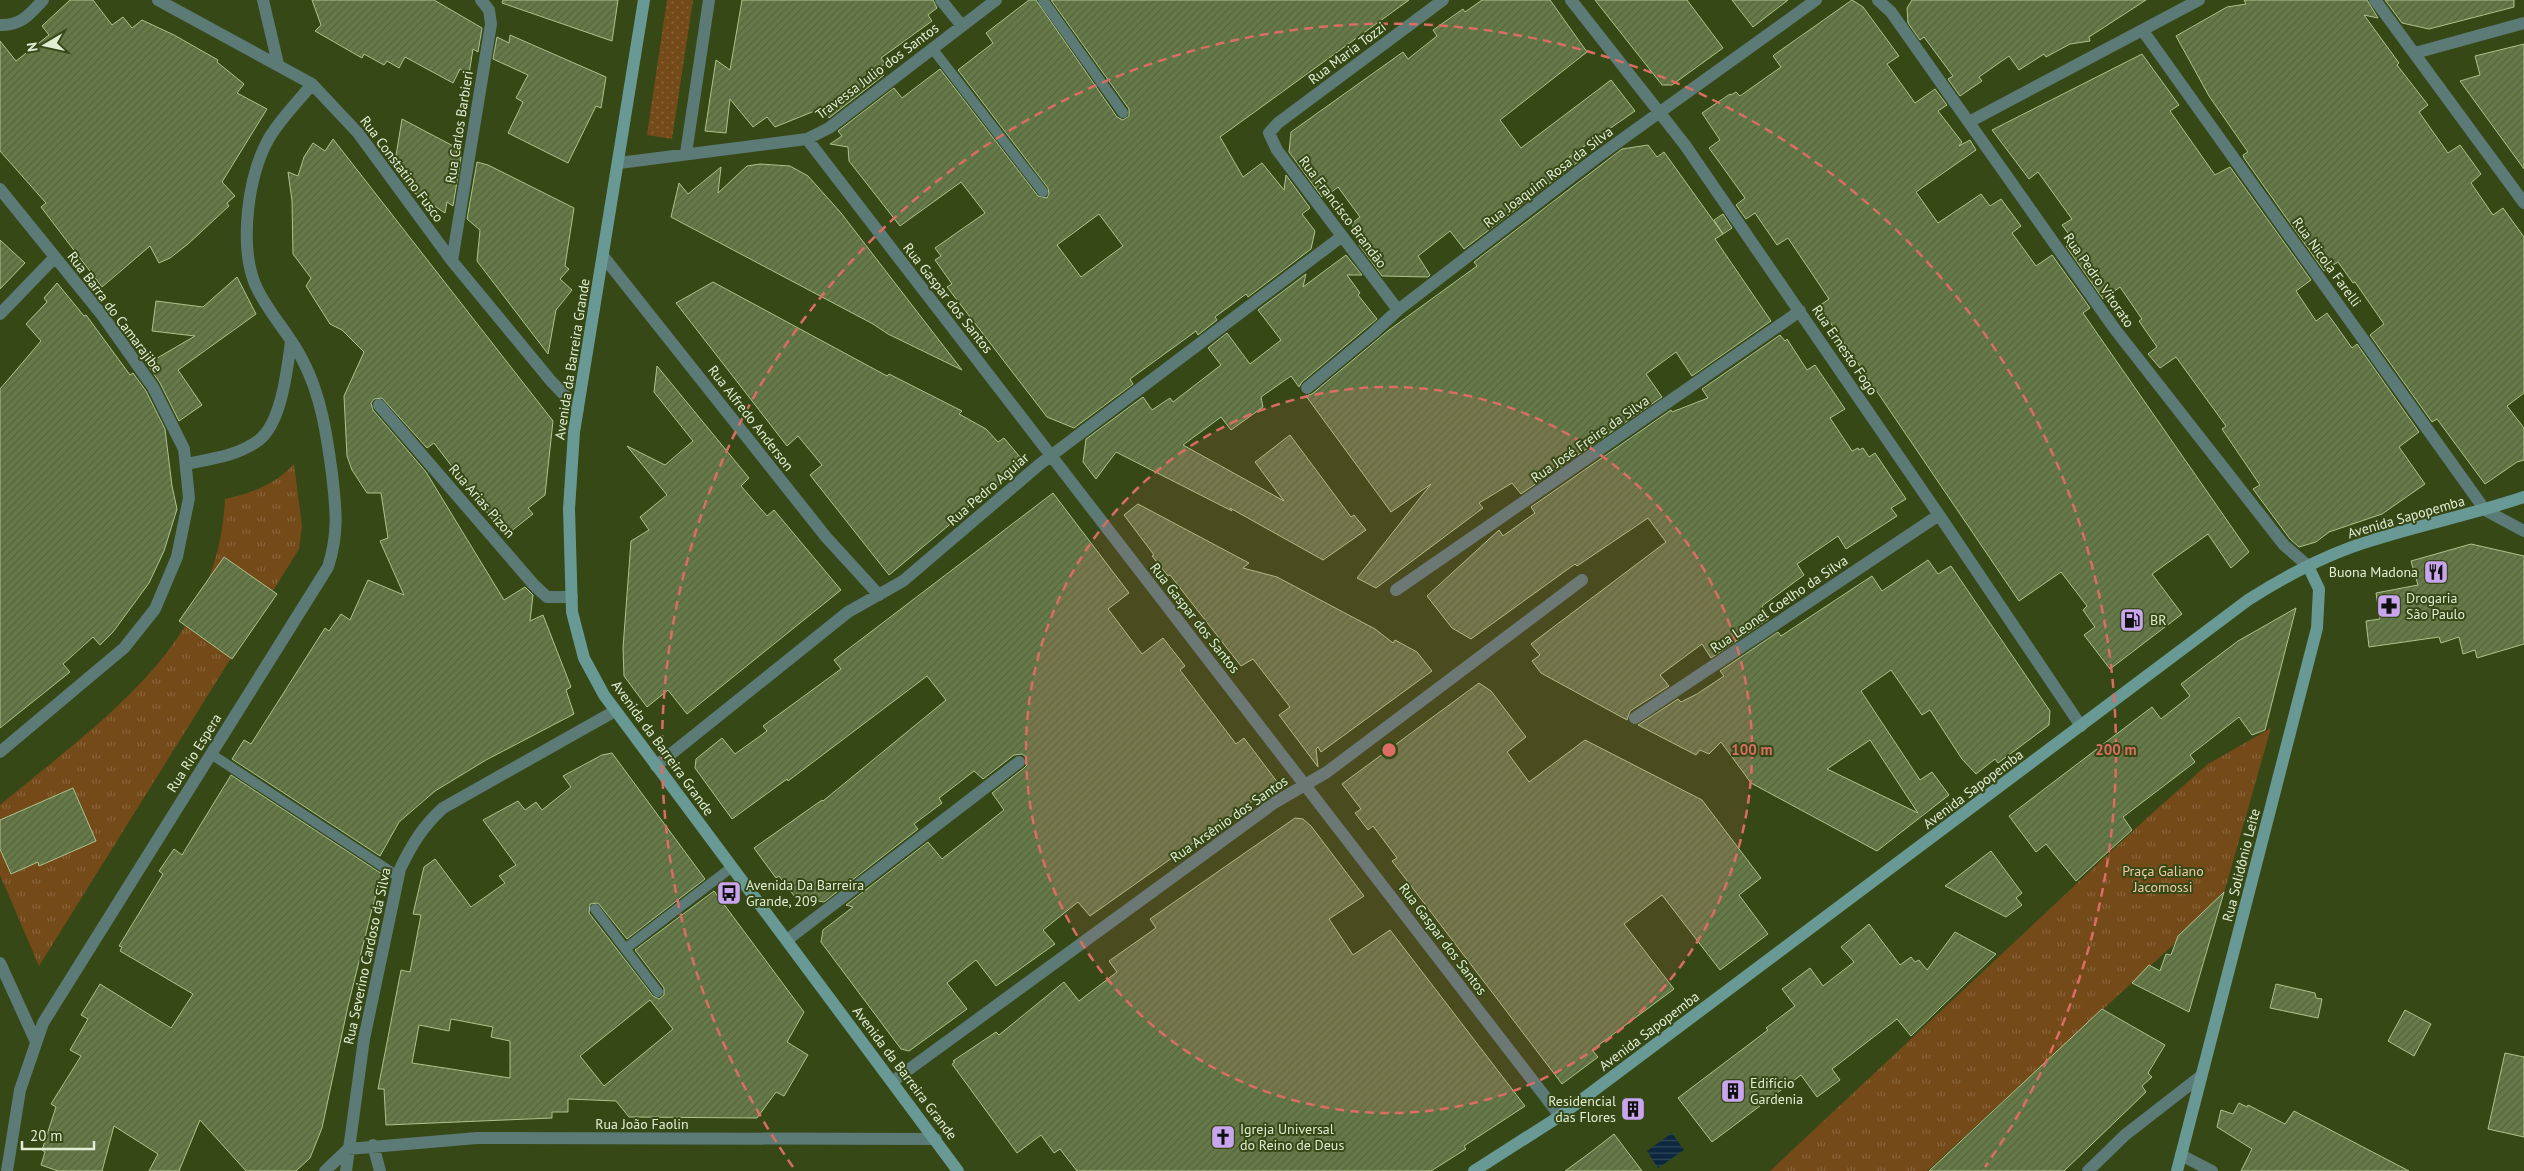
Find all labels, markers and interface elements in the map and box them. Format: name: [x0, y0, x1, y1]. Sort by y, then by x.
street label: Rua Maria Tozzi: [1305, 18, 1389, 88]
street label: Travessa Julio dos Santos: [812, 19, 942, 123]
north arrow: [20, 20, 70, 70]
text: N: [23, 41, 42, 53]
street label: Rua Carlos Barbieri: [441, 69, 477, 185]
street label: Rua Constatino Fusco: [356, 112, 448, 226]
street label: Rua Joaquim Rosa da Silva: [1480, 122, 1616, 232]
street label: Rua Francisco Brandão: [1295, 152, 1391, 272]
street label: Rua Nicola Farelli: [2289, 214, 2365, 310]
street label: Rua Pedro Vitorato: [2060, 229, 2138, 331]
street label: Rua Gaspar dos Santos: [899, 239, 997, 357]
street label: Rua Barra do Camarajibe: [63, 248, 167, 376]
street label: Avenida da Barreira Grande: [550, 277, 594, 441]
street label: Rua Ernesto Fogo: [1808, 301, 1882, 399]
street label: Rua Alfredo Anderson: [704, 362, 798, 474]
street label: Rua José Freire da Silva: [1527, 391, 1653, 487]
street label: Rua Pedro Aguiar: [943, 448, 1033, 529]
street label: Rua Arias Pizon: [445, 460, 519, 542]
street label: Avenida Sapopemba: [2345, 492, 2467, 542]
street label: Rua Leonel Coelho da Silva: [1707, 551, 1851, 657]
street label: Rua Gaspar dos Santos: [1146, 559, 1244, 677]
restaurant icon: Buona Madona: [2423, 559, 2449, 585]
place label: Buona Madona: [2329, 563, 2418, 581]
place label: Drogaria São Paulo: [2406, 589, 2465, 623]
pharmacy icon: Drogaria São Paulo: [2376, 593, 2402, 619]
fuel station icon: BR: [2119, 607, 2145, 633]
place label: BR: [2150, 611, 2167, 629]
street label: Avenida da Barreira Grande: [608, 677, 718, 819]
street label: Rua Rio Espera: [163, 710, 225, 796]
text: 100 m: [1731, 740, 1773, 759]
text: 200 m: [2095, 740, 2137, 759]
centre of rings: [1380, 741, 1398, 759]
street label: Avenida Sapopemba: [1919, 745, 2027, 833]
street label: Rua Arsênio dos Santos: [1167, 772, 1291, 866]
street label: Rua Solidônio Leite: [2218, 807, 2264, 923]
park label: Praça Galiano Jacomossi: [2122, 862, 2204, 896]
street label: Rua Severino Cardoso da Silva: [339, 866, 395, 1046]
place label: Avenida Da Barreira Grande, 209: [746, 876, 864, 910]
street label: Rua Gaspar dos Santos: [1395, 879, 1491, 999]
bus stop icon: Avenida Da Barreira Grande, 209: [716, 880, 742, 906]
street label: Avenida Sapopemba: [1595, 987, 1703, 1075]
street label: Avenida da Barreira Grande: [849, 1003, 961, 1143]
place label: Edifício Gardenia: [1750, 1074, 1803, 1108]
building icon: Edifício Gardenia: [1720, 1078, 1746, 1104]
place label: Residencial das Flores: [1548, 1092, 1616, 1126]
building icon: Residencial das Flores: [1620, 1096, 1646, 1122]
street label: Rua João Faolin: [595, 1115, 689, 1133]
scale bar: [22, 1118, 95, 1150]
place label: Igreja Universal do Reino de Deus: [1240, 1120, 1344, 1154]
church icon: Igreja Universal do Reino de Deus: [1210, 1124, 1236, 1150]
text: 20 m: [30, 1126, 63, 1145]

